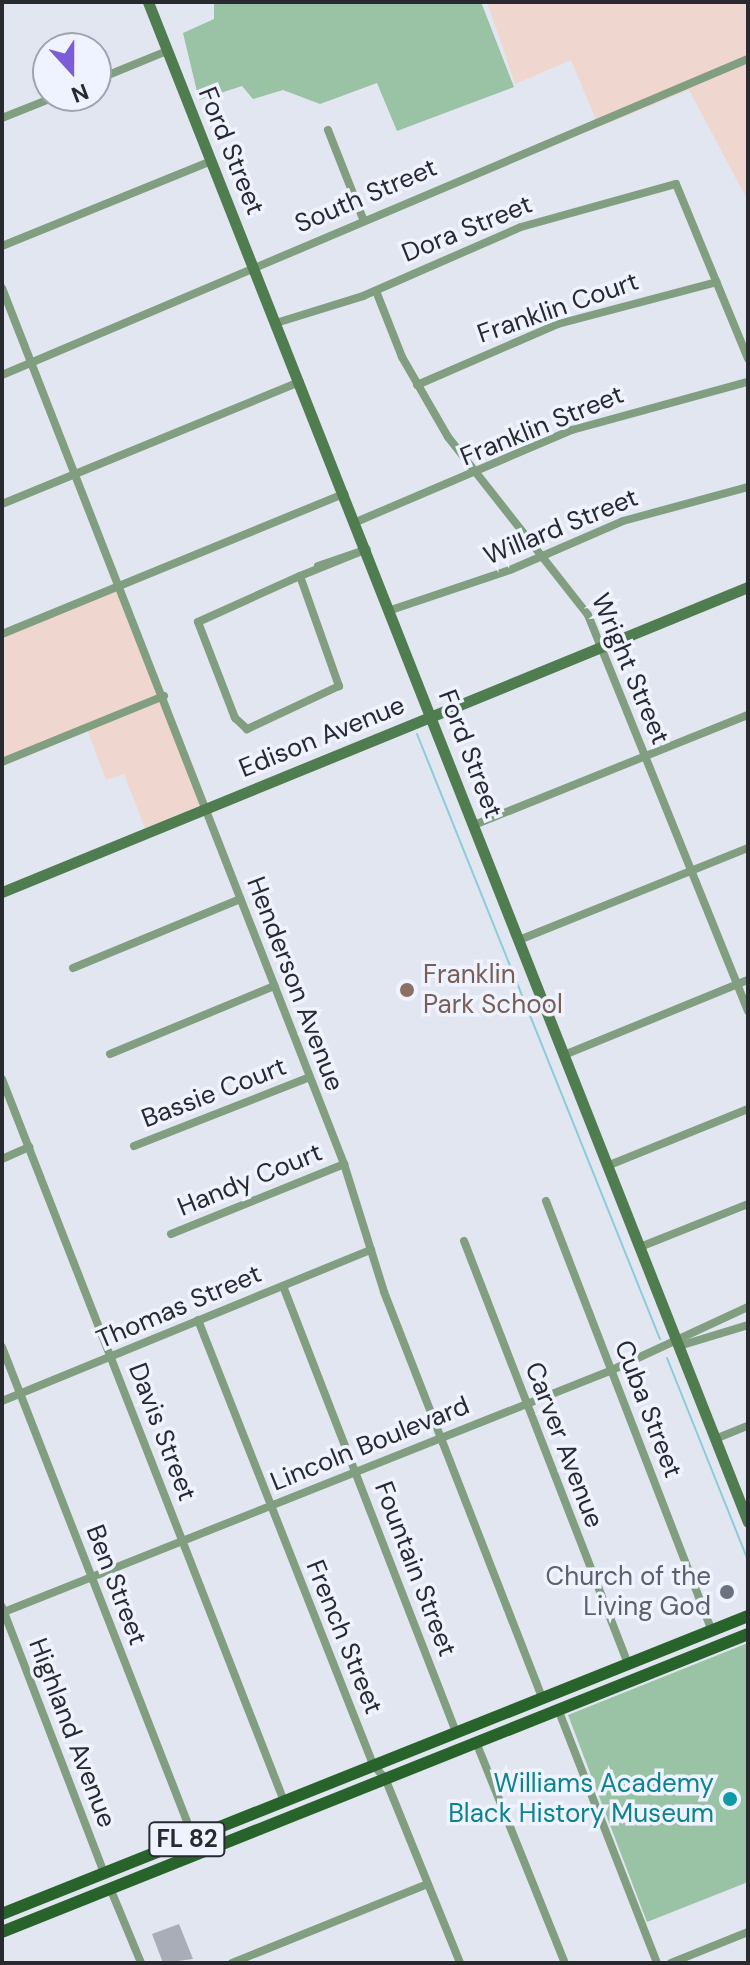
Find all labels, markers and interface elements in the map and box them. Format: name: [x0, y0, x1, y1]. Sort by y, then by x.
north arrow: [32, 32, 112, 112]
text: N: [67, 77, 93, 109]
street label: Ford Street: [191, 83, 271, 219]
street label: South Street: [290, 152, 442, 240]
street label: Dora Street: [397, 189, 537, 269]
street label: Franklin Court: [473, 266, 643, 350]
street label: Franklin Street: [456, 379, 628, 473]
street label: Willard Street: [480, 482, 642, 572]
street label: Wright Street: [584, 589, 676, 749]
street label: Ford Street: [431, 685, 509, 823]
street label: Edison Avenue: [235, 690, 409, 784]
street label: Henderson Avenue: [240, 873, 350, 1095]
place label: Franklin Park School: [423, 959, 563, 1020]
marker: Franklin Park School: [398, 981, 416, 999]
street label: Bassie Court: [137, 1051, 291, 1135]
street label: Handy Court: [173, 1137, 327, 1223]
street label: Thomas Street: [92, 1258, 266, 1356]
street label: Cuba Street: [608, 1336, 688, 1482]
street label: Carver Avenue: [518, 1358, 610, 1532]
street label: Davis Street: [121, 1359, 203, 1505]
street label: Lincoln Boulevard: [266, 1390, 474, 1498]
street label: Fountain Street: [367, 1477, 463, 1661]
street label: Ben Street: [79, 1521, 153, 1649]
street label: French Street: [299, 1556, 389, 1718]
place label: Church of the Living God: [546, 1561, 711, 1622]
marker: Church of the Living God: [718, 1583, 736, 1601]
street label: Highland Avenue: [22, 1634, 122, 1832]
place label: Williams Academy Black History Museum: [448, 1768, 714, 1830]
marker: Williams Academy Black History Museum: [721, 1790, 739, 1808]
road number: FL 82: [147, 1819, 227, 1859]

